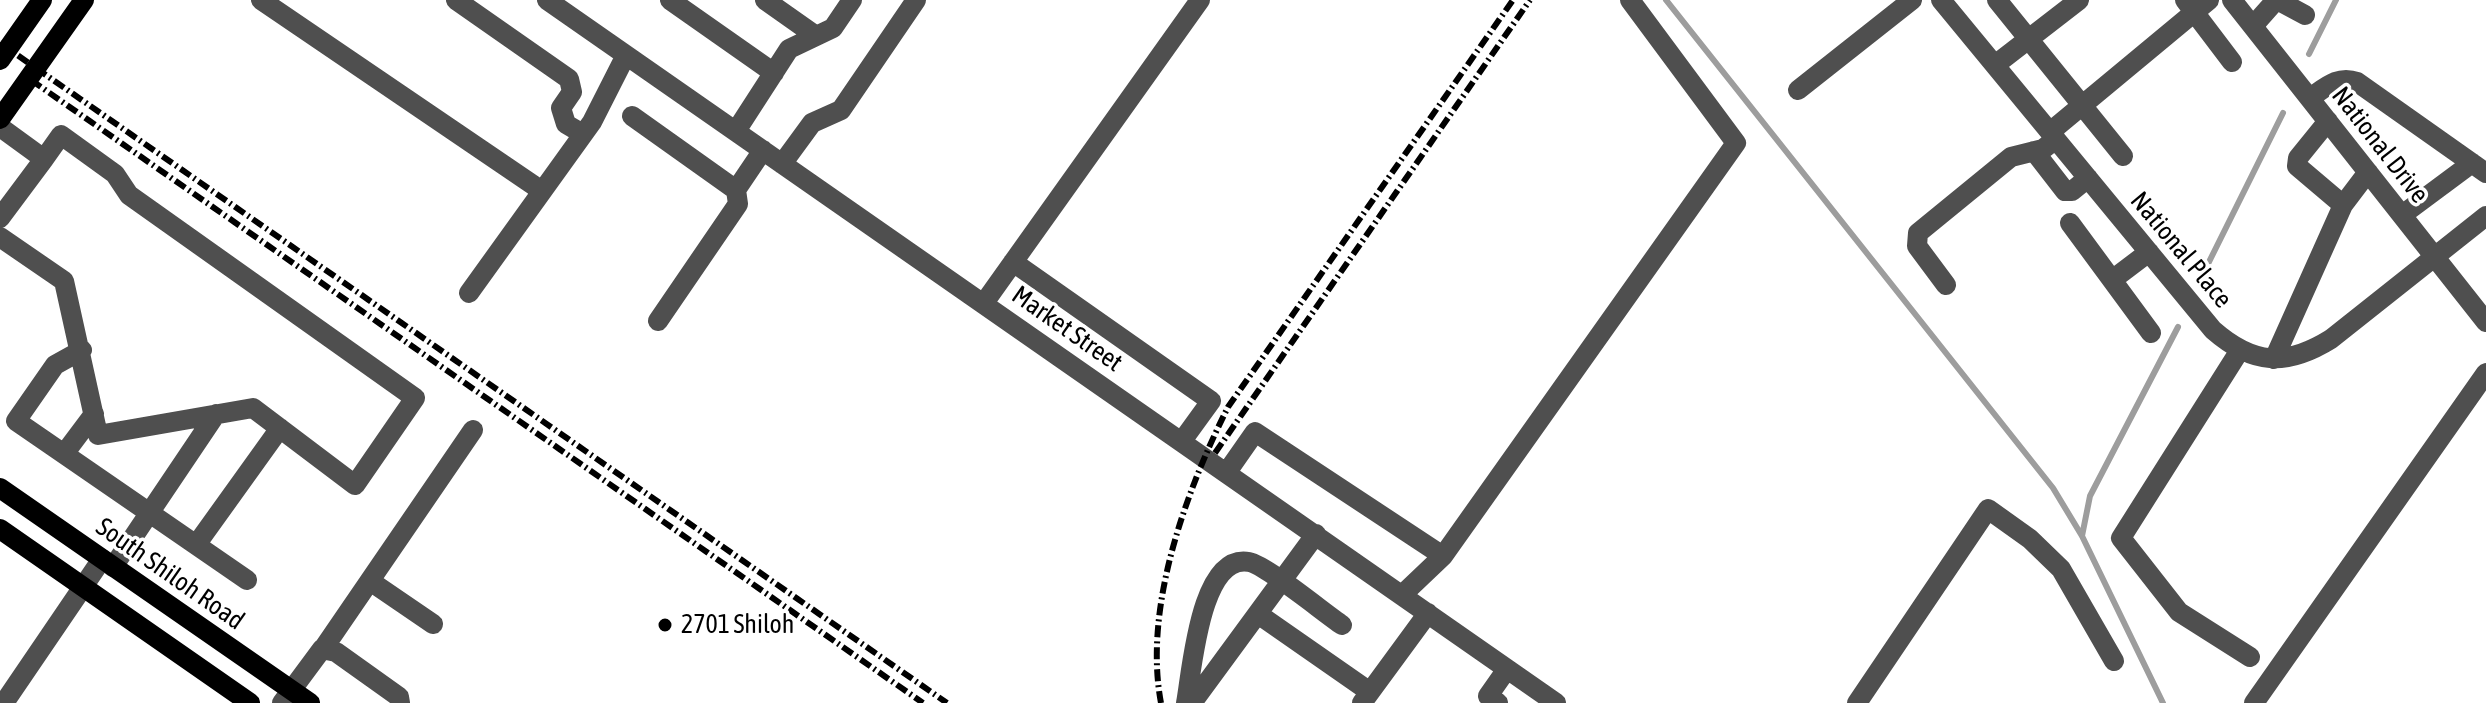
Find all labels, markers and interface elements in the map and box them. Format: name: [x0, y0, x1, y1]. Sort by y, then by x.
street label: National Drive: [2325, 81, 2435, 209]
street label: National Place: [2124, 186, 2238, 314]
street label: Market Street: [1006, 280, 1128, 378]
street label: South Shiloh Road: [90, 511, 250, 637]
place label: 2701 Shiloh: [681, 609, 794, 641]
marker: 2701 Shiloh: [656, 616, 674, 634]

